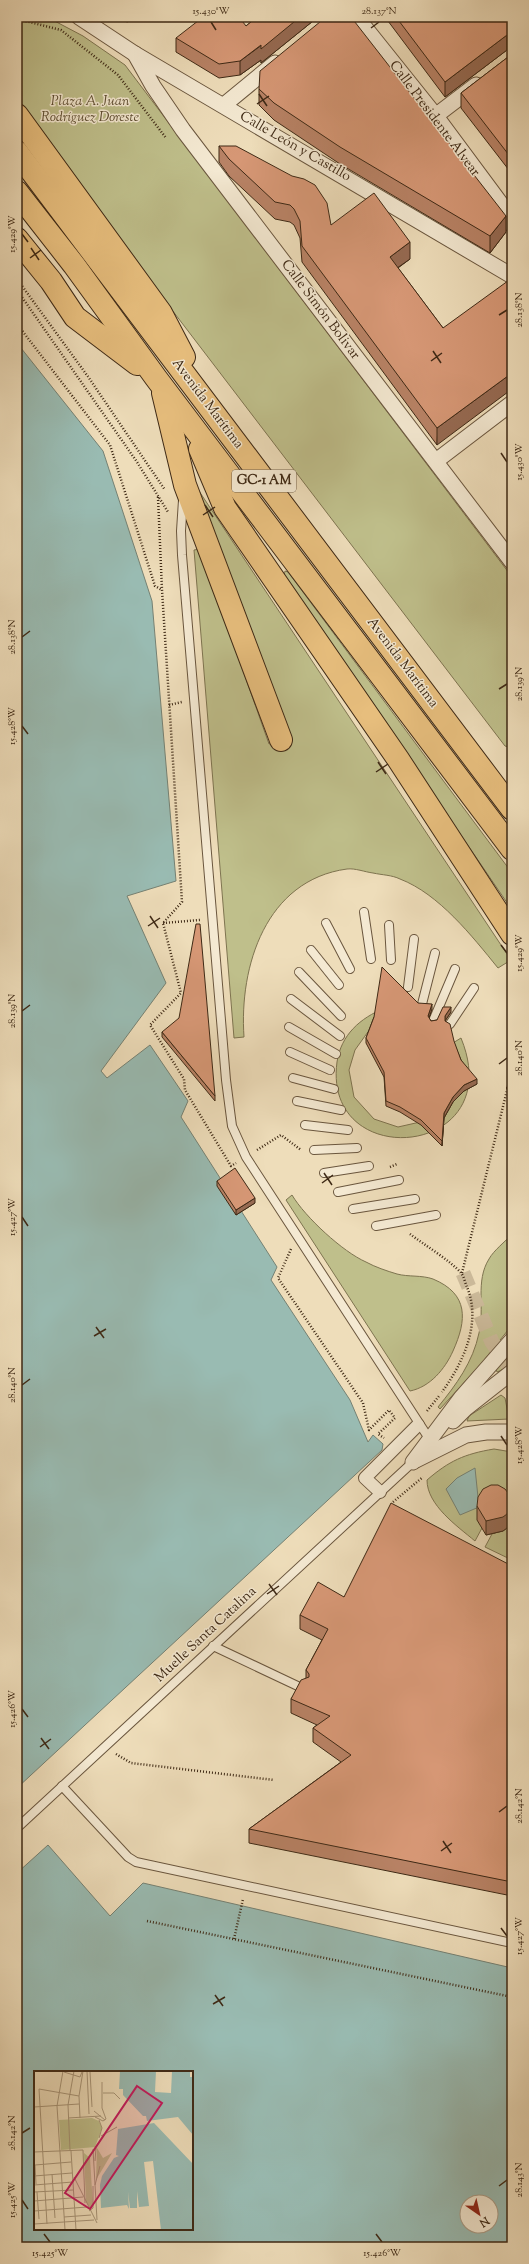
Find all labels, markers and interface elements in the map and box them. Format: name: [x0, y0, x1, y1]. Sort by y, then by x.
text: 15.430°W: [192, 4, 230, 19]
text: 28.137°N: [361, 4, 397, 19]
street label: Calle Presidente Alvear: [384, 57, 485, 182]
park label: Plaza A. Juan Rodríguez Doreste: [41, 92, 139, 128]
street label: Calle León y Castillo: [236, 107, 355, 187]
text: 15.429°W: [5, 215, 20, 253]
street label: Calle Simón Bolivar: [276, 256, 365, 365]
text: 28.138°N: [512, 292, 527, 328]
street label: Avenida Marítima: [166, 355, 248, 454]
text: 15.430°W: [512, 443, 527, 481]
road number: GC-1 AM: [232, 470, 296, 492]
street label: Avenida Marítima: [361, 614, 443, 713]
text: 28.138°N: [5, 619, 20, 655]
text: 28.139°N: [512, 667, 527, 701]
text: 15.428°W: [5, 707, 20, 745]
text: 15.429°W: [512, 934, 527, 972]
text: 28.139°N: [5, 994, 20, 1028]
text: 28.140°N: [512, 1040, 527, 1076]
text: 15.427°W: [5, 1198, 20, 1236]
text: 28.140°N: [5, 1367, 20, 1403]
text: 15.428°W: [512, 1426, 527, 1464]
street label: Muelle Santa Catalina: [151, 1582, 262, 1688]
text: 15.426°W: [5, 1690, 20, 1728]
text: 28.142°N: [512, 1788, 527, 1824]
text: 15.427°W: [512, 1917, 527, 1955]
inset map: [34, 2071, 193, 2230]
text: 28.142°N: [5, 2115, 20, 2151]
text: 28.143°N: [512, 2162, 527, 2198]
text: 15.425°W: [5, 2182, 20, 2218]
north arrow: [459, 2194, 499, 2234]
text: N: [476, 2212, 493, 2231]
text: 15.425°W: [32, 2246, 68, 2261]
text: 15.426°W: [363, 2246, 401, 2261]

